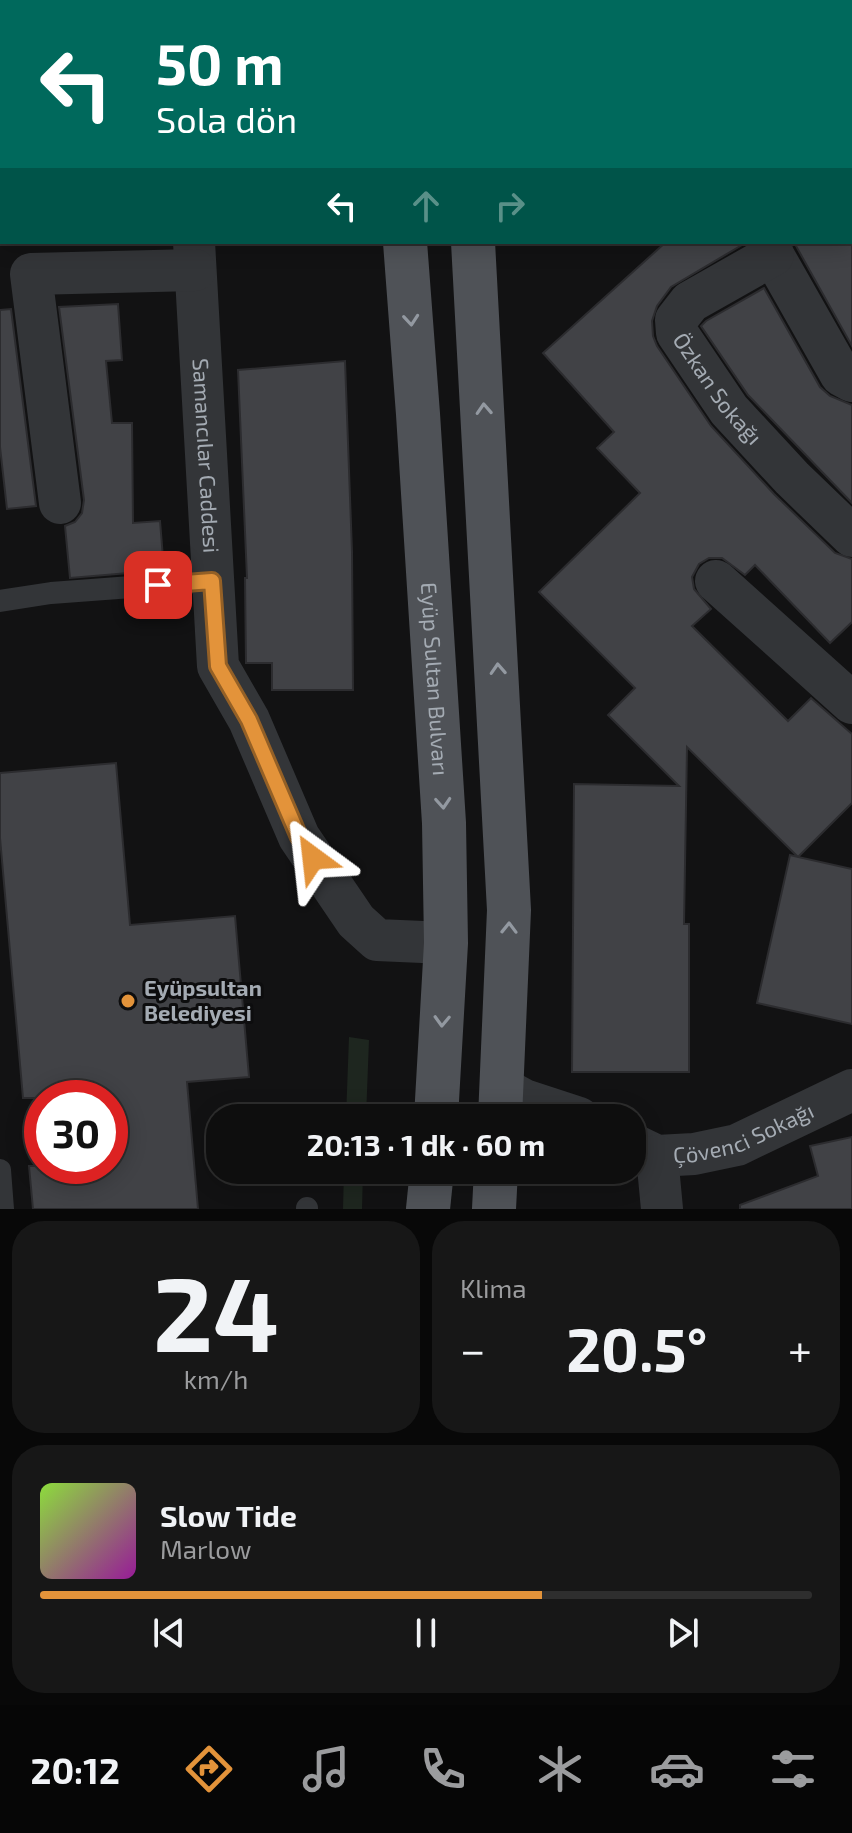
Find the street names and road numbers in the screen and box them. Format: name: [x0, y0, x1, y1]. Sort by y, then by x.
street label: Özkan Sokağı: [668, 327, 768, 449]
street label: Samancılar Caddesi: [189, 357, 226, 554]
street label: Eyüp Sultan Bulvarı: [417, 581, 455, 776]
street label: Çövenci Sokağı: [672, 1096, 817, 1169]

